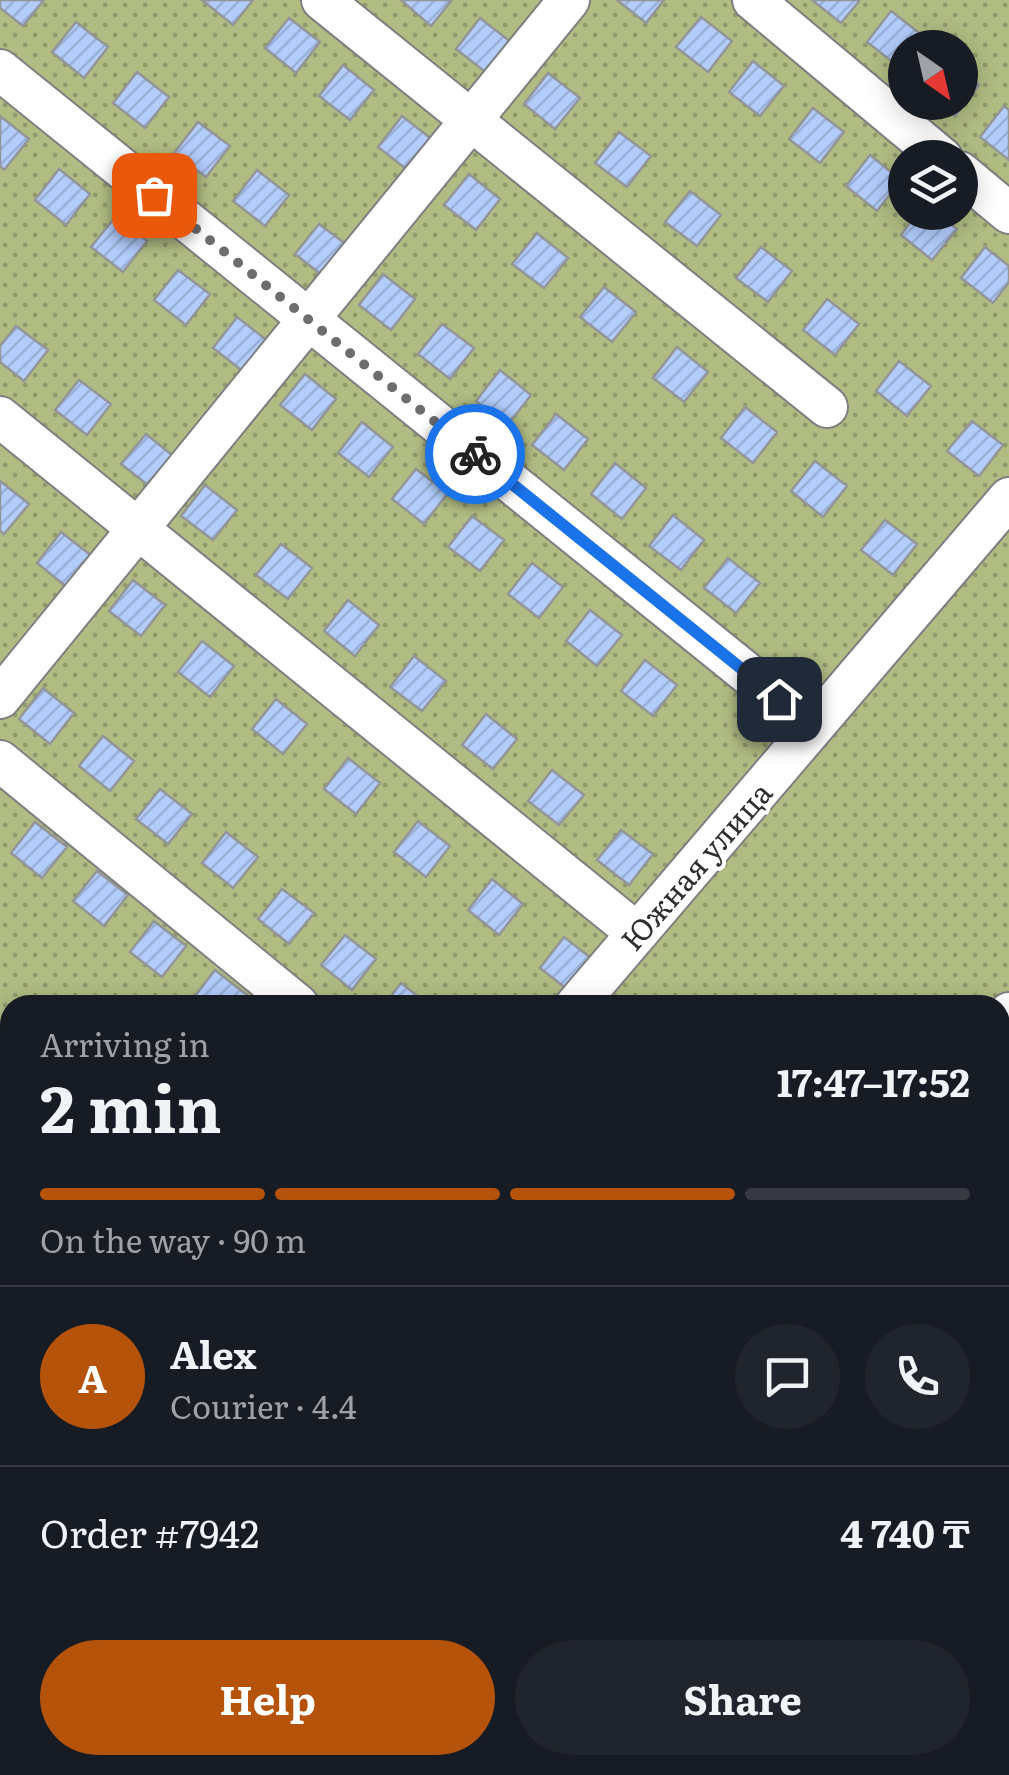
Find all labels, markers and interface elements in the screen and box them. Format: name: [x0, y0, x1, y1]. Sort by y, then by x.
north arrow: [888, 30, 978, 120]
map controls: [888, 30, 978, 230]
button: layers: [888, 140, 978, 230]
pin: [112, 153, 197, 238]
icon: bag: [127, 168, 182, 223]
courier: [425, 404, 525, 504]
icon: bike: [448, 427, 503, 482]
pin: [737, 657, 822, 742]
icon: home: [752, 672, 807, 727]
street label: Южная улица: [609, 770, 781, 959]
text: Arriving in: [40, 1019, 210, 1067]
text: 17:47–17:52: [777, 1052, 970, 1109]
text: 2 min: [40, 1056, 222, 1153]
text: On the way · 90 m: [40, 1215, 306, 1263]
text: Alex: [170, 1324, 256, 1381]
button: chat: [735, 1324, 840, 1429]
button: phone: [865, 1324, 970, 1429]
text: A: [78, 1348, 107, 1405]
text: Courier · 4.4: [170, 1381, 357, 1429]
text: Order #7942: [40, 1503, 259, 1560]
text: 4 740 ₸: [840, 1503, 970, 1560]
button: Help: [40, 1640, 495, 1755]
button: Share: [515, 1640, 970, 1755]

